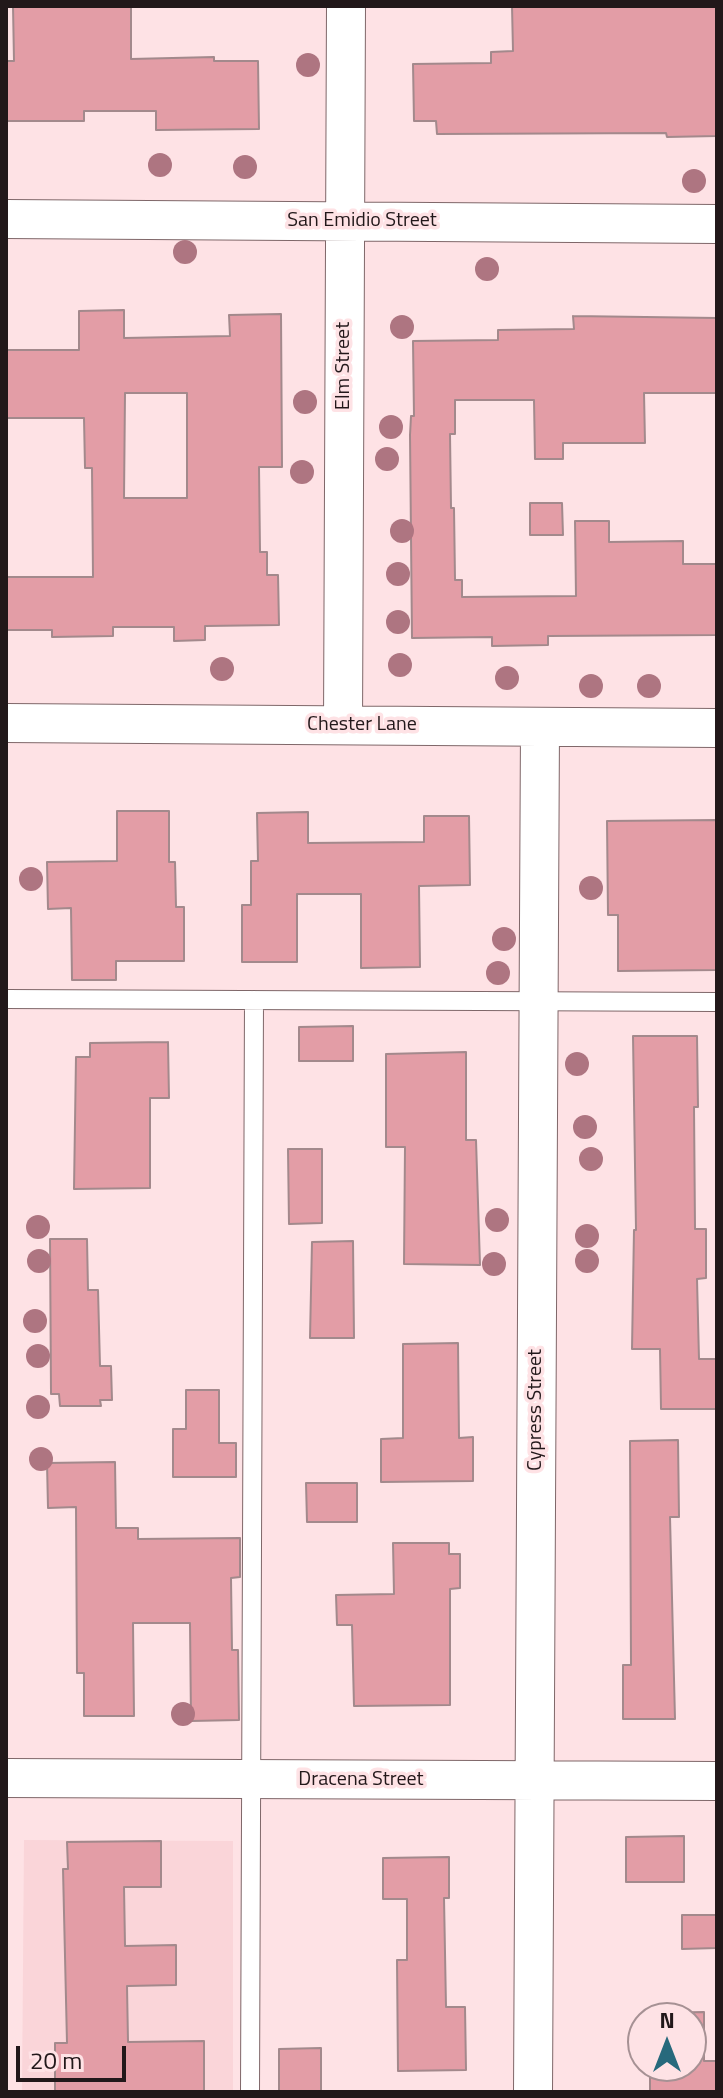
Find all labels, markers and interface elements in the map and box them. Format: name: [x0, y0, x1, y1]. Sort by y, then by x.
street label: San Emidio Street: [287, 209, 437, 233]
street label: Elm Street: [332, 322, 356, 410]
street label: Chester Lane: [307, 713, 417, 737]
street label: Cypress Street: [524, 1349, 548, 1471]
street label: Dracena Street: [298, 1768, 424, 1792]
north arrow: [627, 2002, 707, 2082]
text: N: [659, 2003, 675, 2037]
scale bar: [20, 2030, 130, 2080]
text: 20 m: [30, 2042, 82, 2078]

